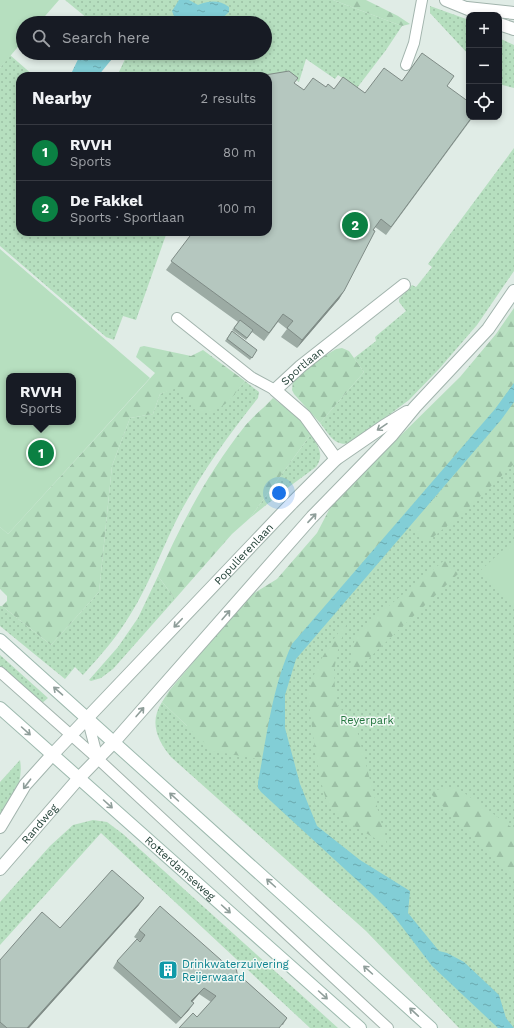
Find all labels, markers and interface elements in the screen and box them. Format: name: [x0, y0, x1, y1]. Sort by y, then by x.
map controls: [466, 12, 502, 120]
button: +: [466, 12, 502, 48]
search box: [16, 16, 272, 60]
icon: search: [30, 27, 52, 49]
text: Search here: [62, 29, 150, 47]
button: −: [466, 48, 502, 84]
button: locate: [466, 84, 502, 120]
text: Nearby: [32, 88, 91, 108]
text: 2 results: [201, 91, 256, 106]
text: RVVH: [70, 136, 112, 154]
text: 1: [42, 145, 48, 160]
text: 80 m: [223, 145, 256, 160]
text: Sports: [70, 154, 111, 169]
text: De Fakkel: [70, 192, 143, 210]
text: 2: [41, 201, 49, 216]
text: 100 m: [218, 201, 256, 216]
text: Sports · Sportlaan: [70, 210, 185, 225]
pin: 2: [342, 210, 368, 240]
street label: Sportlaan: [278, 344, 326, 388]
popup: [6, 373, 76, 425]
text: RVVH: [20, 383, 62, 401]
text: Sports: [20, 401, 62, 416]
one-way arrow: [376, 423, 387, 431]
pin: 1: [28, 438, 54, 468]
your location: [269, 483, 289, 503]
one-way arrow: [307, 513, 316, 523]
street label: Populierenlaan: [211, 521, 276, 587]
one-way arrow: [221, 610, 231, 620]
one-way arrow: [174, 617, 183, 627]
one-way arrow: [53, 687, 63, 696]
one-way arrow: [135, 708, 144, 718]
park label: Reyerpark: [340, 714, 394, 727]
one-way arrow: [21, 726, 31, 736]
one-way arrow: [22, 778, 31, 789]
one-way arrow: [169, 792, 179, 801]
one-way arrow: [103, 799, 113, 809]
street label: Randweg: [19, 801, 60, 846]
street label: Rotterdamseweg: [142, 833, 218, 903]
one-way arrow: [266, 878, 276, 888]
one-way arrow: [221, 904, 231, 914]
place label: Drinkwaterzuivering Reijerwaard: [182, 958, 289, 984]
building icon: Drinkwaterzuivering Reijerwaard: [157, 959, 179, 981]
one-way arrow: [363, 965, 373, 974]
one-way arrow: [318, 991, 328, 1000]
one-way arrow: [409, 1007, 419, 1017]

